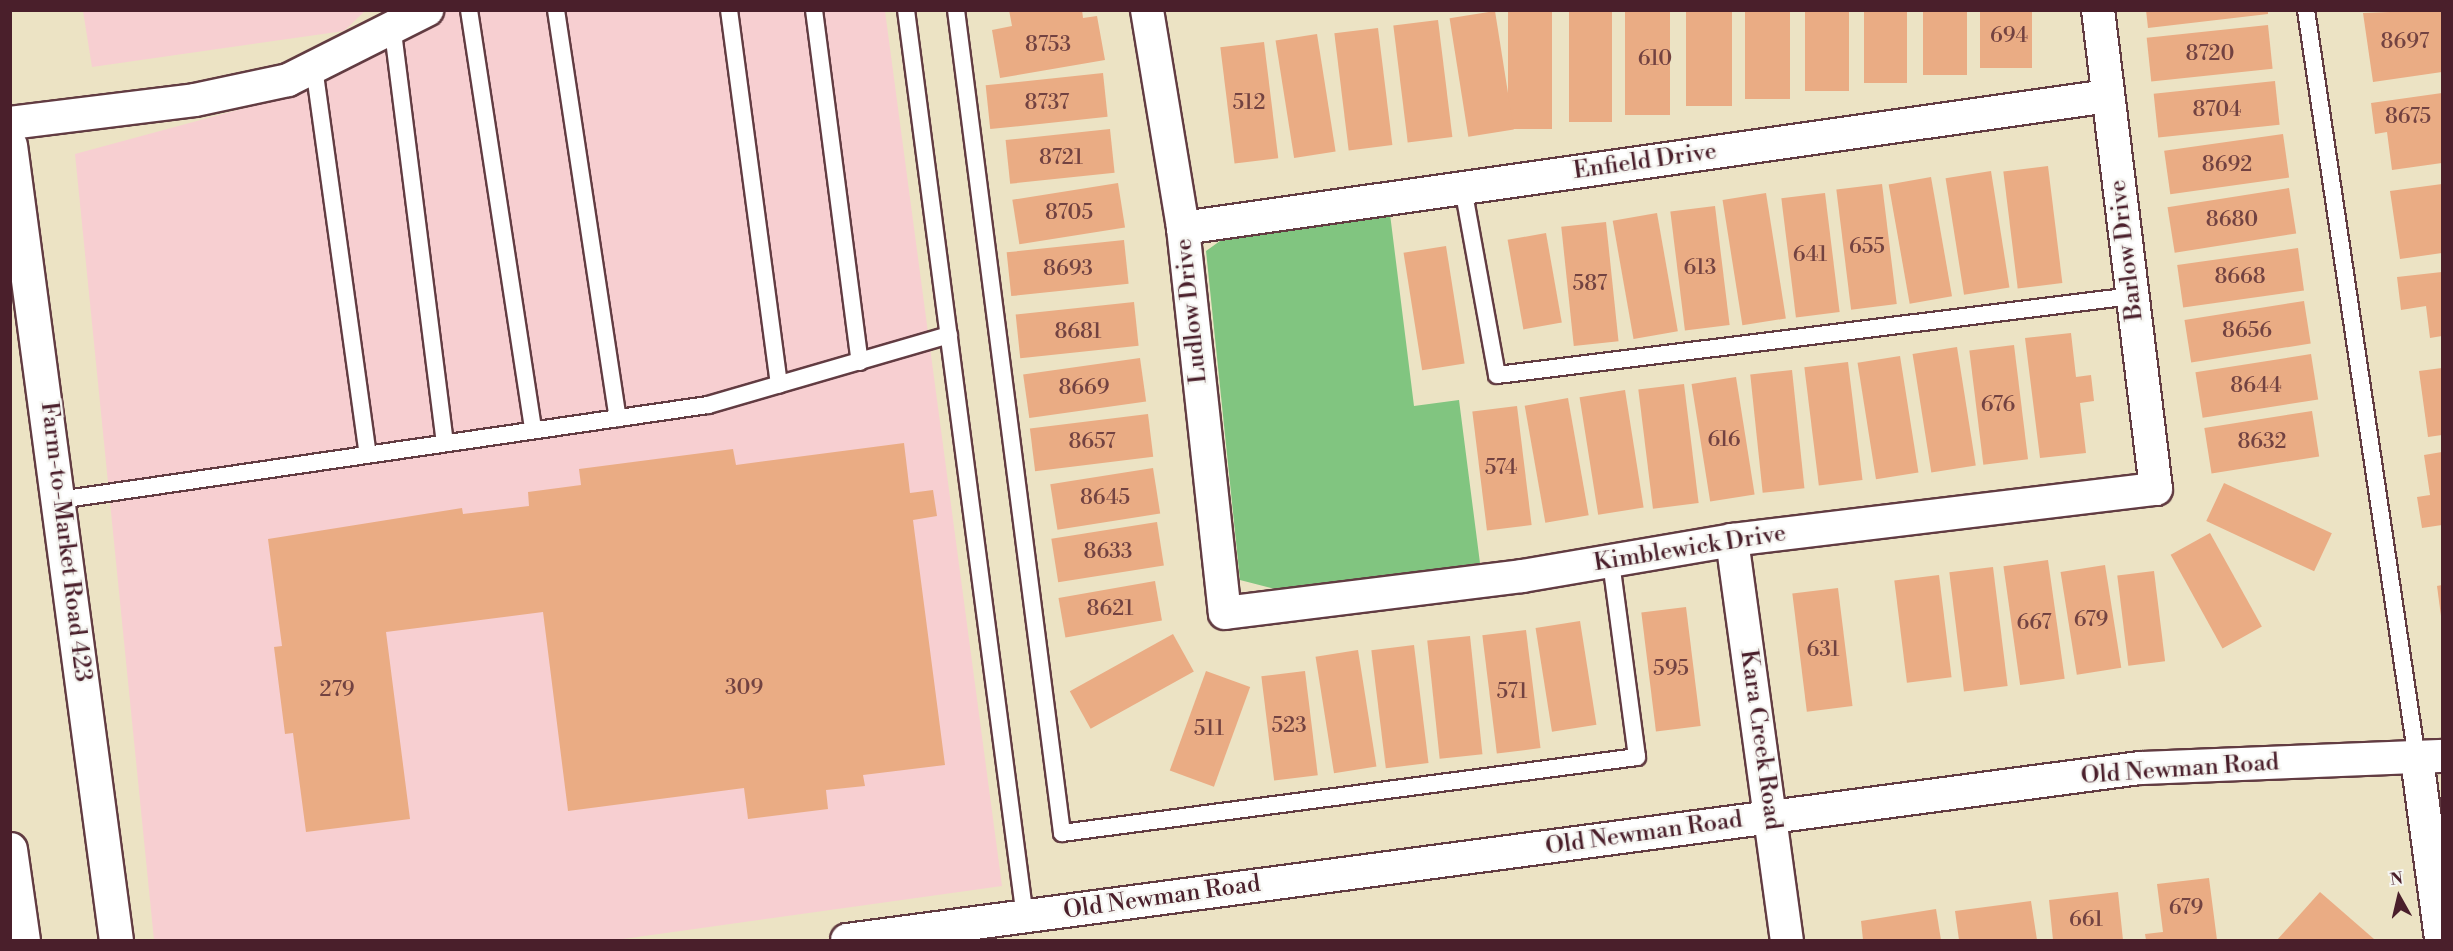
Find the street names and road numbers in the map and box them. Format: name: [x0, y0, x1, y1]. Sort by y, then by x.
street label: Enfield Drive: [1571, 138, 1719, 186]
street label: Barlow Drive: [2104, 178, 2150, 322]
street label: Ludlow Drive: [1170, 237, 1214, 385]
street label: Farm-to-Market Road 423: [34, 400, 96, 684]
street label: Kimblewick Drive: [1592, 520, 1788, 578]
street label: Kara Creek Road: [1733, 648, 1787, 832]
street label: Old Newman Road: [2080, 749, 2280, 791]
street label: Old Newman Road: [1544, 806, 1744, 862]
street label: Old Newman Road: [1062, 870, 1262, 926]

